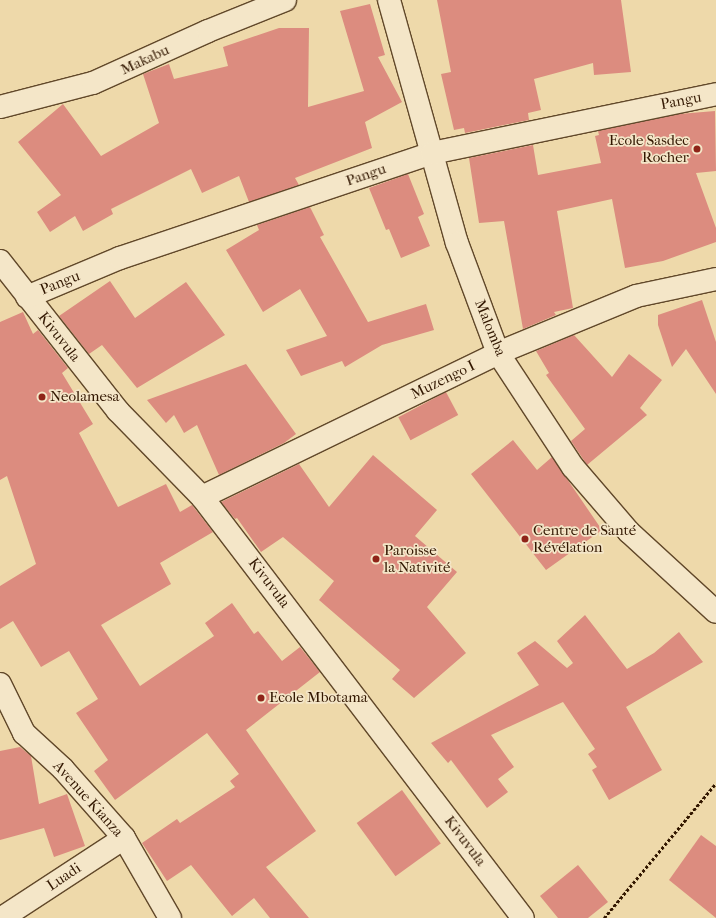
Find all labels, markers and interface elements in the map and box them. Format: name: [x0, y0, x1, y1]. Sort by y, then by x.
street label: Makabu: [118, 41, 172, 79]
street label: Pangu: [659, 88, 703, 114]
place label: Ecole Sasdec Rocher: [609, 131, 689, 166]
marker: Ecole Sasdec Rocher: [692, 144, 702, 154]
street label: Pangu: [344, 160, 388, 190]
street label: Pangu: [37, 267, 83, 299]
street label: Malomba: [471, 297, 509, 359]
street label: Kivuvula: [34, 309, 84, 365]
street label: Muzengo I: [408, 357, 478, 403]
place label: Neolamesa: [50, 388, 119, 406]
marker: Neolamesa: [37, 392, 47, 402]
place label: Centre de Santé Révélation: [533, 521, 636, 556]
marker: Centre de Santé Révélation: [520, 534, 530, 544]
place label: Paroisse la Nativité: [384, 541, 450, 576]
street label: Kivuvula: [244, 554, 294, 612]
marker: Paroisse la Nativité: [371, 554, 381, 564]
place label: Ecole Mbotama: [269, 689, 368, 707]
marker: Ecole Mbotama: [256, 693, 266, 703]
street label: Avenue Kianza: [49, 757, 127, 841]
street label: Kivuvula: [440, 812, 490, 870]
street label: Luadi: [44, 859, 84, 895]

